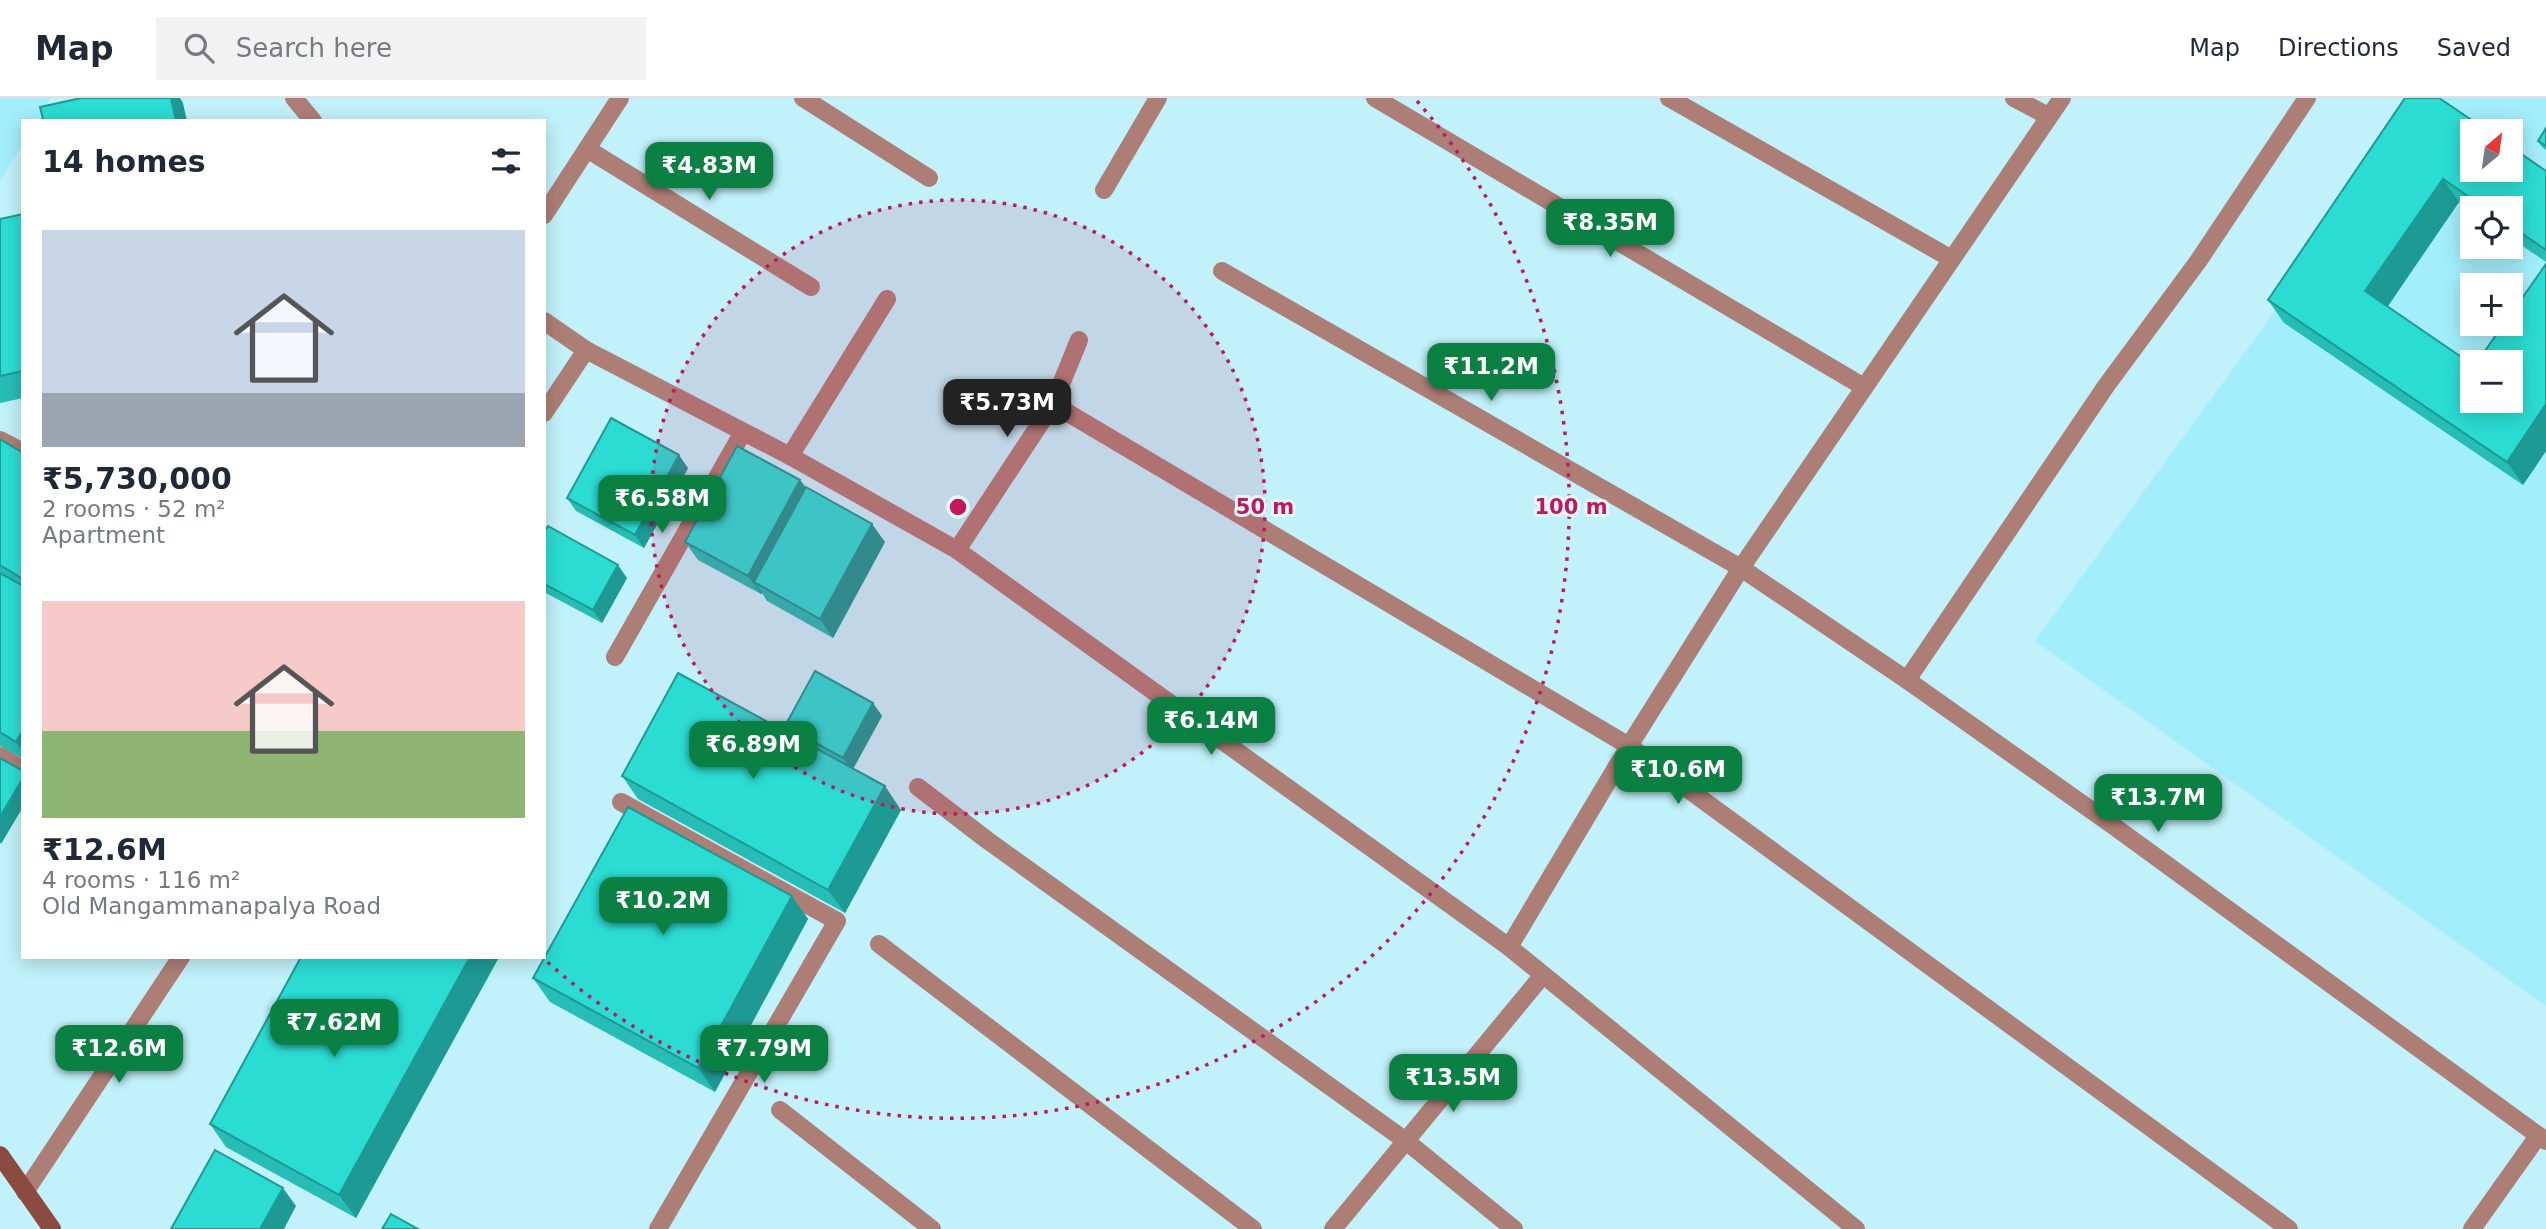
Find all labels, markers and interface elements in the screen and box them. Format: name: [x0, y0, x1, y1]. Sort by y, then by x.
search box: [156, 17, 646, 80]
text: Map: [35, 29, 114, 68]
icon: search: [180, 29, 218, 67]
text: Search here: [236, 33, 392, 63]
text: Map: [2189, 34, 2240, 62]
text: Directions: [2278, 34, 2399, 62]
text: Saved: [2437, 34, 2511, 62]
north arrow: [2460, 119, 2524, 182]
map controls: [2460, 119, 2523, 413]
icon: filters: [487, 142, 525, 180]
pin: ₹4.83M: [652, 142, 766, 202]
text: 14 homes: [42, 144, 206, 179]
text: ₹4.83M: [661, 152, 757, 178]
button: locate: [2460, 196, 2523, 259]
pin: ₹8.35M: [1553, 200, 1667, 259]
text: ₹8.35M: [1562, 209, 1658, 235]
button: +: [2460, 273, 2523, 336]
icon: home: [221, 275, 347, 401]
pin: ₹11.2M: [1434, 344, 1548, 403]
button: −: [2460, 350, 2523, 413]
text: ₹11.2M: [1443, 353, 1539, 379]
pin: ₹5.73M: [950, 380, 1064, 439]
text: ₹5.73M: [959, 389, 1055, 415]
text: ₹5,730,000: [42, 461, 232, 496]
pin: ₹6.58M: [605, 476, 719, 535]
text: ₹6.58M: [614, 485, 710, 511]
centre of rings: [946, 495, 970, 519]
text: 50 m: [1236, 495, 1294, 519]
text: 100 m: [1534, 495, 1608, 519]
text: 2 rooms · 52 m²: [42, 496, 226, 522]
text: Apartment: [42, 522, 165, 548]
icon: home: [221, 646, 347, 772]
pin: ₹6.14M: [1154, 698, 1268, 757]
text: ₹6.14M: [1163, 707, 1259, 733]
pin: ₹6.89M: [696, 722, 810, 781]
text: ₹6.89M: [705, 731, 801, 757]
pin: ₹10.6M: [1621, 746, 1735, 806]
text: ₹10.6M: [1630, 756, 1726, 782]
pin: ₹13.7M: [2101, 774, 2215, 834]
text: ₹13.7M: [2110, 784, 2206, 810]
text: ₹12.6M: [42, 832, 167, 867]
text: 4 rooms · 116 m²: [42, 867, 240, 893]
pin: ₹10.2M: [606, 878, 720, 937]
text: ₹10.2M: [615, 887, 711, 913]
text: Old Mangammanapalya Road: [42, 893, 381, 919]
pin: ₹7.62M: [277, 1000, 391, 1059]
text: ₹7.62M: [286, 1009, 382, 1035]
pin: ₹12.6M: [62, 1026, 176, 1085]
pin: ₹7.79M: [707, 1026, 821, 1085]
text: ₹12.6M: [71, 1035, 167, 1061]
text: ₹7.79M: [716, 1035, 812, 1061]
pin: ₹13.5M: [1396, 1054, 1510, 1114]
text: ₹13.5M: [1405, 1064, 1501, 1090]

